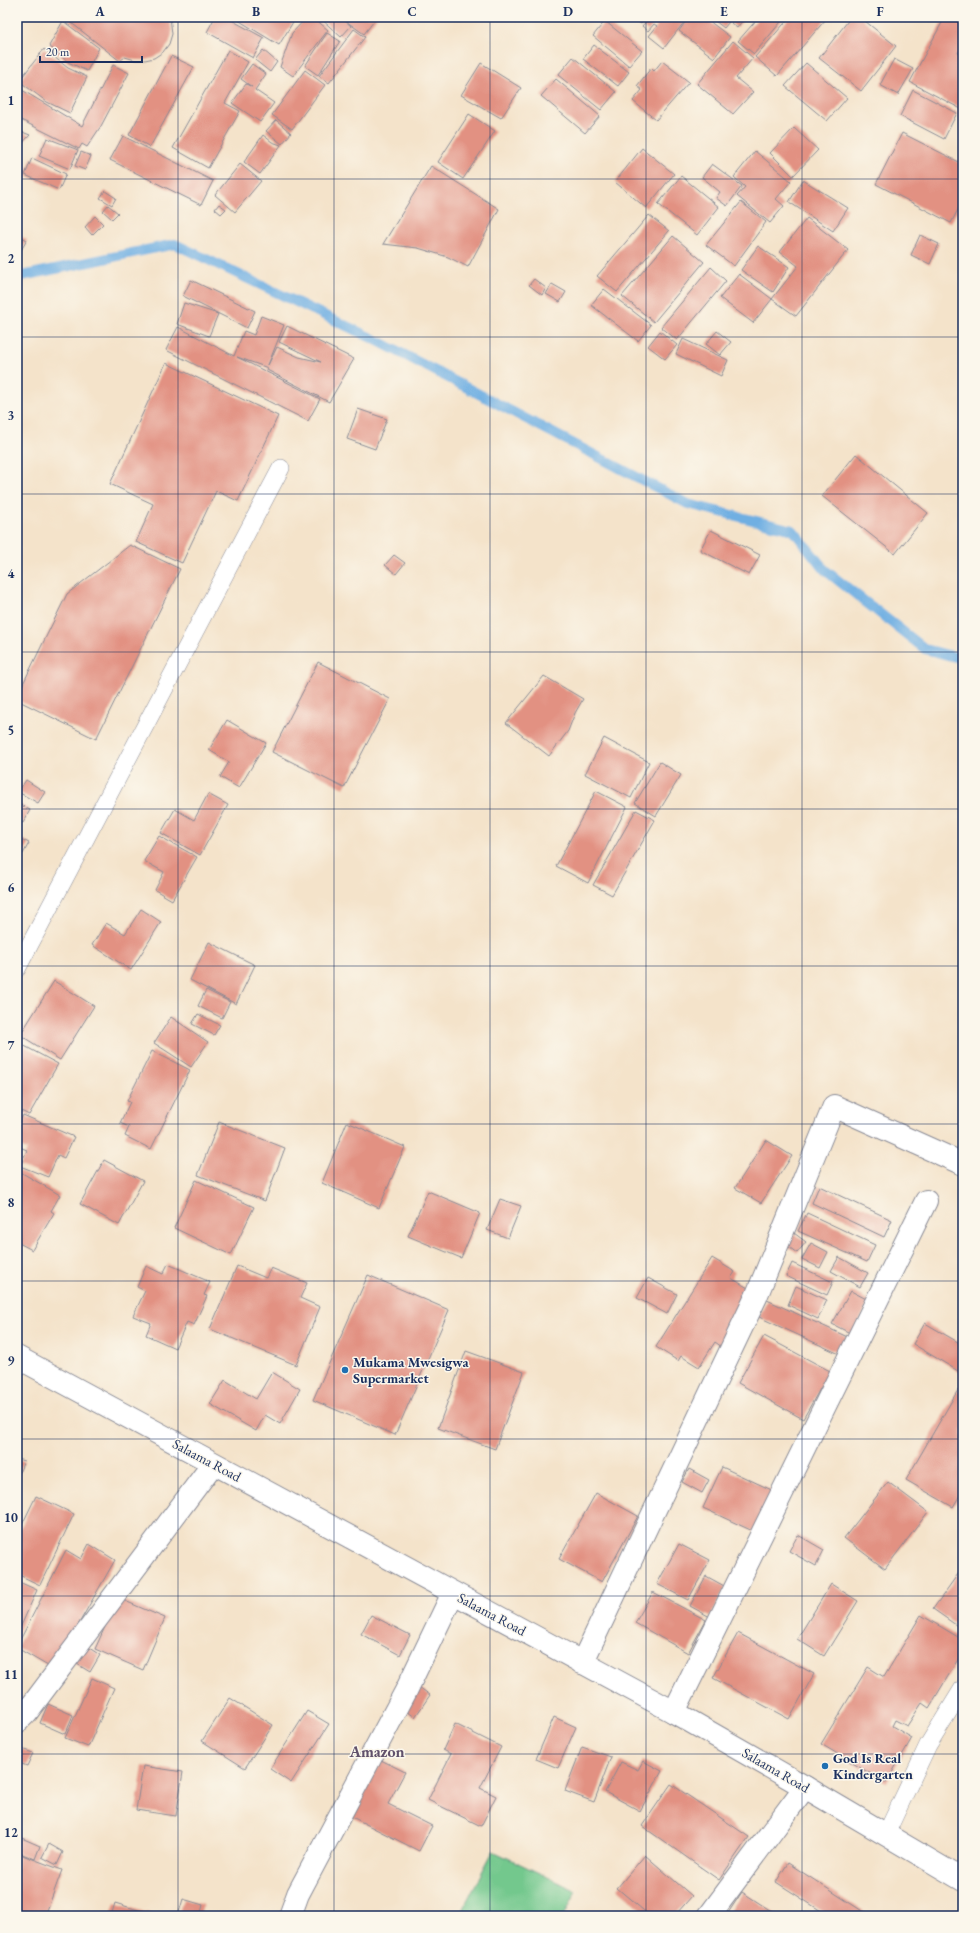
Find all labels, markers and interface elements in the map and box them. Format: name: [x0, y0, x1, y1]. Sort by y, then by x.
text: A: [94, 3, 105, 20]
text: B: [252, 3, 260, 20]
text: C: [407, 3, 417, 20]
text: D: [563, 3, 573, 20]
text: E: [720, 3, 728, 20]
text: F: [876, 3, 884, 20]
scale bar: [40, 38, 142, 64]
text: 20 m: [46, 44, 70, 60]
text: 1: [8, 92, 15, 109]
text: 2: [8, 250, 15, 267]
text: 3: [8, 407, 15, 424]
text: 4: [8, 565, 15, 582]
text: 5: [8, 722, 14, 739]
text: 6: [8, 879, 15, 896]
text: 7: [8, 1037, 15, 1054]
text: 8: [8, 1194, 15, 1211]
text: 9: [8, 1352, 15, 1369]
place label: Mukama Mwesigwa Supermarket: [353, 1353, 470, 1387]
marker: Mukama Mwesigwa Supermarket: [340, 1365, 350, 1375]
street label: Salaama Road: [170, 1434, 245, 1486]
text: 10: [4, 1509, 18, 1526]
street label: Salaama Road: [455, 1588, 530, 1640]
text: 11: [4, 1666, 18, 1683]
district label: Amazon: [348, 1741, 405, 1762]
street label: Salaama Road: [739, 1743, 814, 1797]
place label: God Is Real Kindergarten: [833, 1749, 913, 1783]
marker: God Is Real Kindergarten: [820, 1761, 830, 1771]
text: 12: [4, 1824, 18, 1841]

